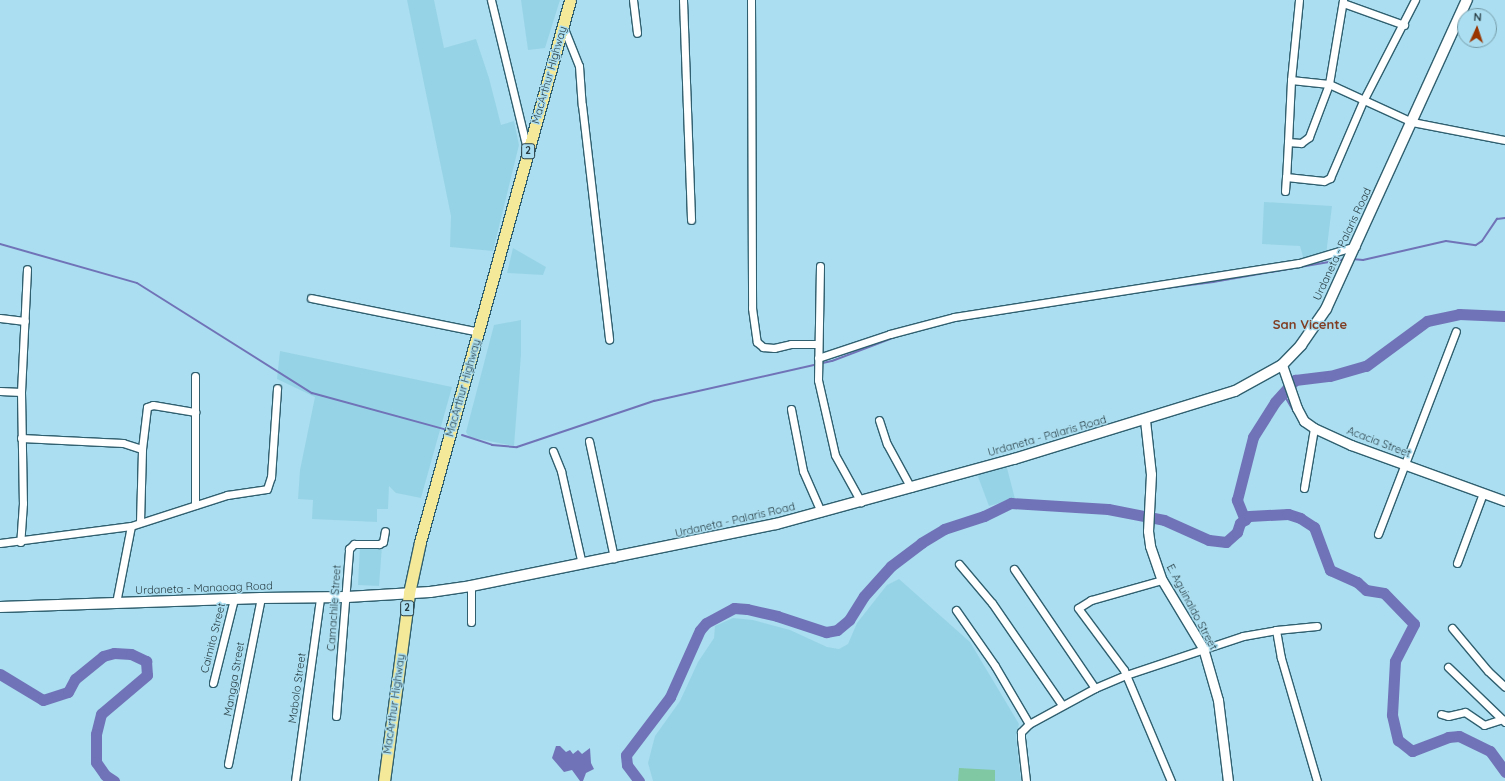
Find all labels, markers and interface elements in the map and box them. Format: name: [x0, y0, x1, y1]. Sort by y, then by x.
north arrow: [1457, 8, 1497, 48]
text: N: [1473, 10, 1482, 24]
street label: MacArthur Highway: [529, 25, 569, 125]
road number: 2: [521, 143, 535, 159]
street label: Urdaneta - Palaris Road: [1310, 186, 1374, 302]
district label: San Vicente: [1273, 316, 1347, 332]
street label: MacArthur Highway: [443, 338, 483, 438]
street label: Urdaneta - Palaris Road: [986, 413, 1108, 459]
street label: Acacia Street: [1345, 424, 1413, 460]
street label: Urdaneta - Palaris Road: [674, 500, 796, 540]
street label: E. Aguinaldo Street: [1164, 562, 1220, 652]
street label: Camachile Street: [324, 564, 344, 652]
street label: Urdaneta - Manaoag Road: [135, 579, 273, 597]
road number: 2: [400, 600, 414, 616]
street label: Caimito Street: [198, 601, 228, 675]
street label: Mangga Street: [221, 641, 247, 717]
street label: Mabolo Street: [286, 652, 308, 724]
street label: MacArthur Highway: [380, 653, 408, 755]

